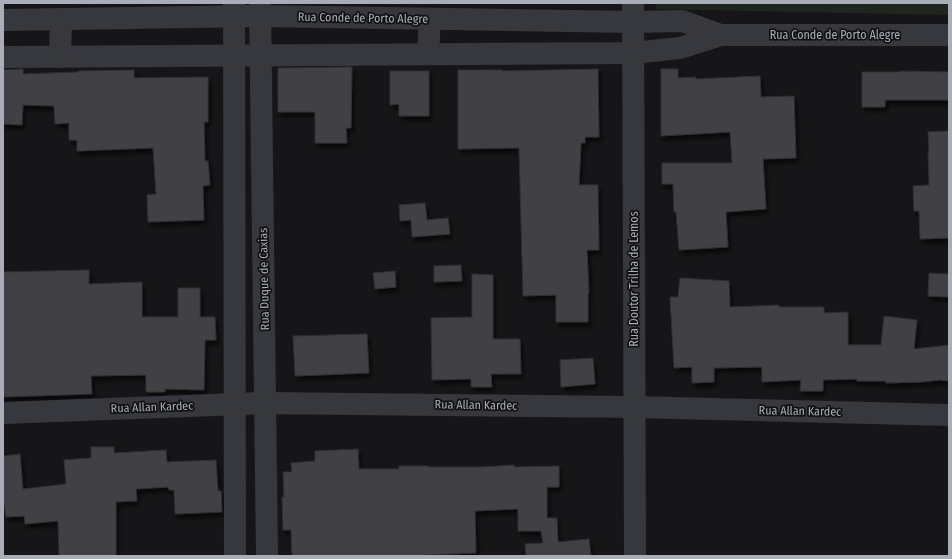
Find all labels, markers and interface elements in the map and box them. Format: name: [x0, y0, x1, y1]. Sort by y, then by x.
street label: Rua Conde de Porto Alegre: [298, 10, 428, 26]
street label: Rua Conde de Porto Alegre: [770, 28, 900, 42]
street label: Rua Doutor Trilha de Lemos: [627, 211, 641, 347]
street label: Rua Duque de Caxias: [256, 228, 272, 330]
street label: Rua Allan Kardec: [435, 397, 517, 413]
street label: Rua Allan Kardec: [110, 399, 194, 415]
street label: Rua Allan Kardec: [759, 403, 841, 419]

